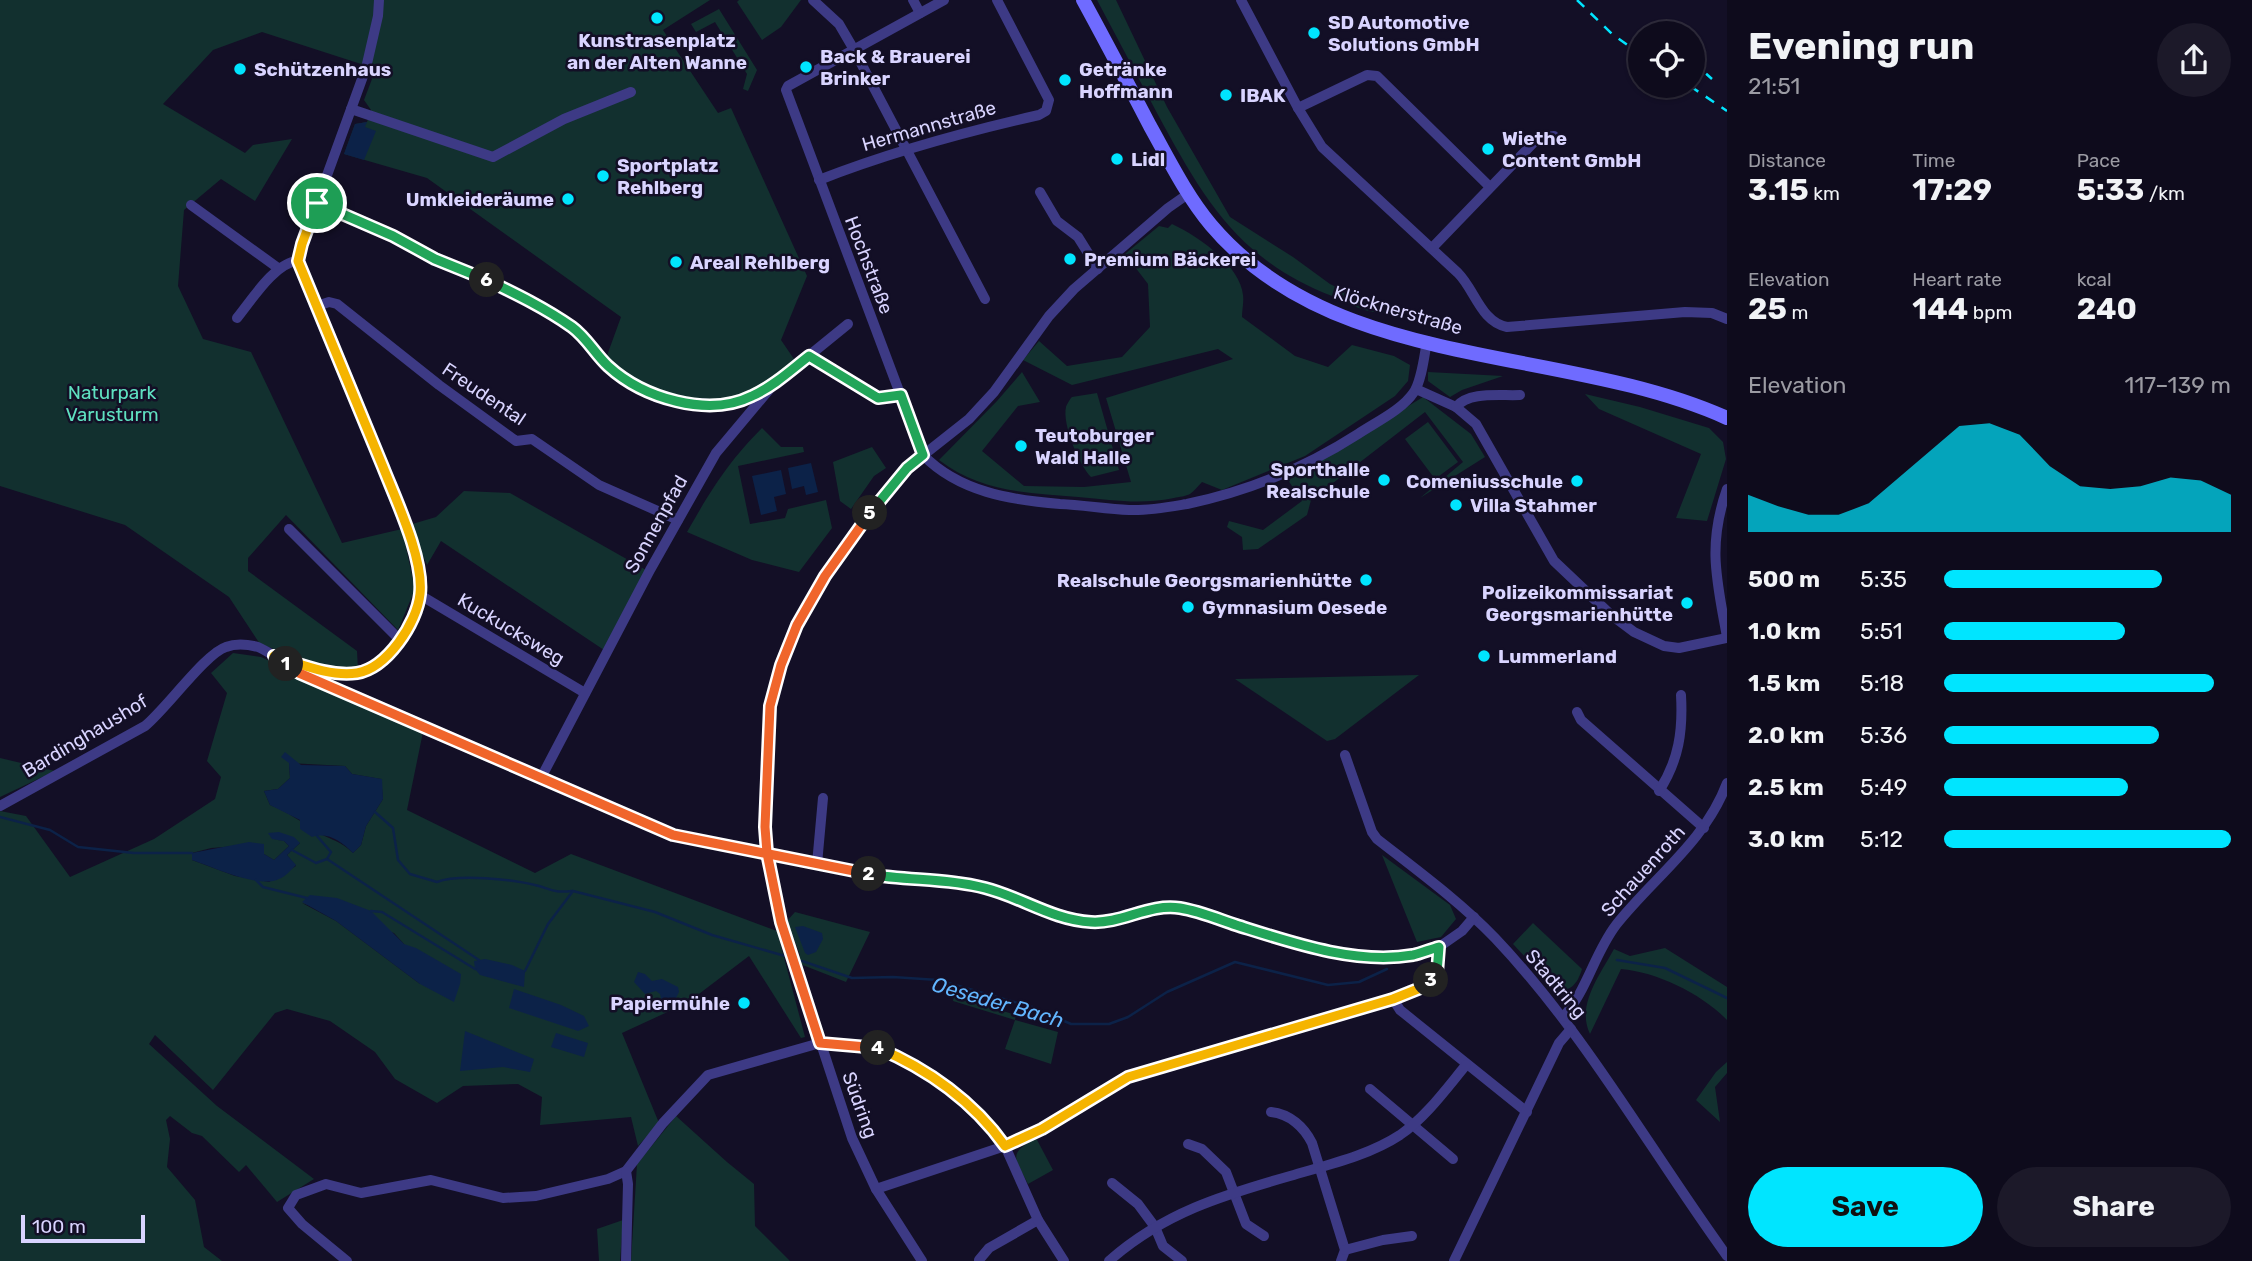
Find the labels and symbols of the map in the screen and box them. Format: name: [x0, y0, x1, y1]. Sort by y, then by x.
marker: Kunstrasenplatz an der Alten Wanne: [649, 10, 665, 26]
place label: SD Automotive Solutions GmbH: [1328, 11, 1480, 56]
marker: SD Automotive Solutions GmbH: [1306, 25, 1322, 41]
place label: Kunstrasenplatz an der Alten Wanne: [567, 29, 747, 74]
place label: Back & Brauerei Brinker: [820, 45, 971, 90]
place label: Schützenhaus: [254, 58, 391, 81]
place label: Getränke Hoffmann: [1079, 58, 1173, 103]
marker: Back & Brauerei Brinker: [798, 59, 814, 75]
marker: Schützenhaus: [232, 61, 248, 77]
marker: Getränke Hoffmann: [1057, 72, 1073, 88]
place label: IBAK: [1240, 84, 1286, 107]
marker: IBAK: [1218, 87, 1234, 103]
street label: Hermannstraße: [859, 96, 999, 156]
place label: Wiethe Content GmbH: [1502, 127, 1641, 172]
marker: Wiethe Content GmbH: [1480, 141, 1496, 157]
place label: Lidl: [1131, 148, 1165, 171]
marker: Lidl: [1109, 151, 1125, 167]
place label: Sportplatz Rehlberg: [617, 154, 719, 199]
marker: Sportplatz Rehlberg: [595, 168, 611, 184]
pin: [287, 173, 347, 233]
place label: Umkleideräume: [406, 188, 554, 211]
marker: Umkleideräume: [560, 191, 576, 207]
street label: Hochstraße: [840, 213, 898, 317]
place label: Premium Bäckerei: [1084, 248, 1256, 271]
place label: Areal Rehlberg: [690, 251, 830, 274]
marker: Premium Bäckerei: [1062, 251, 1078, 267]
marker: Areal Rehlberg: [668, 254, 684, 270]
pin: 6: [470, 262, 504, 298]
street label: Klöcknerstraße: [1331, 281, 1465, 339]
street label: Freudental: [438, 358, 530, 430]
park label: Naturpark Varusturm: [65, 381, 159, 426]
place label: Teutoburger Wald Halle: [1035, 424, 1154, 469]
marker: Teutoburger Wald Halle: [1013, 438, 1029, 454]
place label: Sporthalle Realschule: [1266, 458, 1370, 503]
place label: Comeniusschule: [1406, 470, 1563, 493]
street label: Sonnenpfad: [620, 471, 692, 577]
marker: Sporthalle Realschule: [1376, 472, 1392, 488]
marker: Comeniusschule: [1569, 473, 1585, 489]
place label: Villa Stahmer: [1470, 494, 1597, 517]
pin: 5: [852, 496, 888, 530]
marker: Villa Stahmer: [1448, 497, 1464, 513]
place label: Realschule Georgsmarienhütte: [1057, 569, 1352, 592]
marker: Realschule Georgsmarienhütte: [1358, 572, 1374, 588]
place label: Polizeikommissariat Georgsmarienhütte: [1482, 581, 1673, 626]
street label: Kuckucksweg: [453, 588, 569, 670]
marker: Polizeikommissariat Georgsmarienhütte: [1679, 595, 1695, 611]
place label: Gymnasium Oesede: [1202, 596, 1387, 619]
marker: Gymnasium Oesede: [1180, 599, 1196, 615]
place label: Lummerland: [1498, 645, 1617, 668]
pin: 1: [268, 646, 304, 682]
marker: Lummerland: [1476, 648, 1492, 664]
street label: Bardinghaushof: [18, 689, 152, 782]
street label: Schauenroth: [1596, 821, 1690, 921]
pin: 2: [852, 856, 886, 892]
street label: Stadtring: [1520, 945, 1592, 1023]
pin: 3: [1414, 962, 1448, 998]
water label: Oeseder Bach: [929, 971, 1067, 1033]
place label: Papiermühle: [610, 992, 730, 1015]
marker: Papiermühle: [736, 995, 752, 1011]
pin: 4: [860, 1030, 896, 1066]
street label: Südring: [837, 1069, 883, 1141]
scale bar: [21, 1212, 145, 1244]

